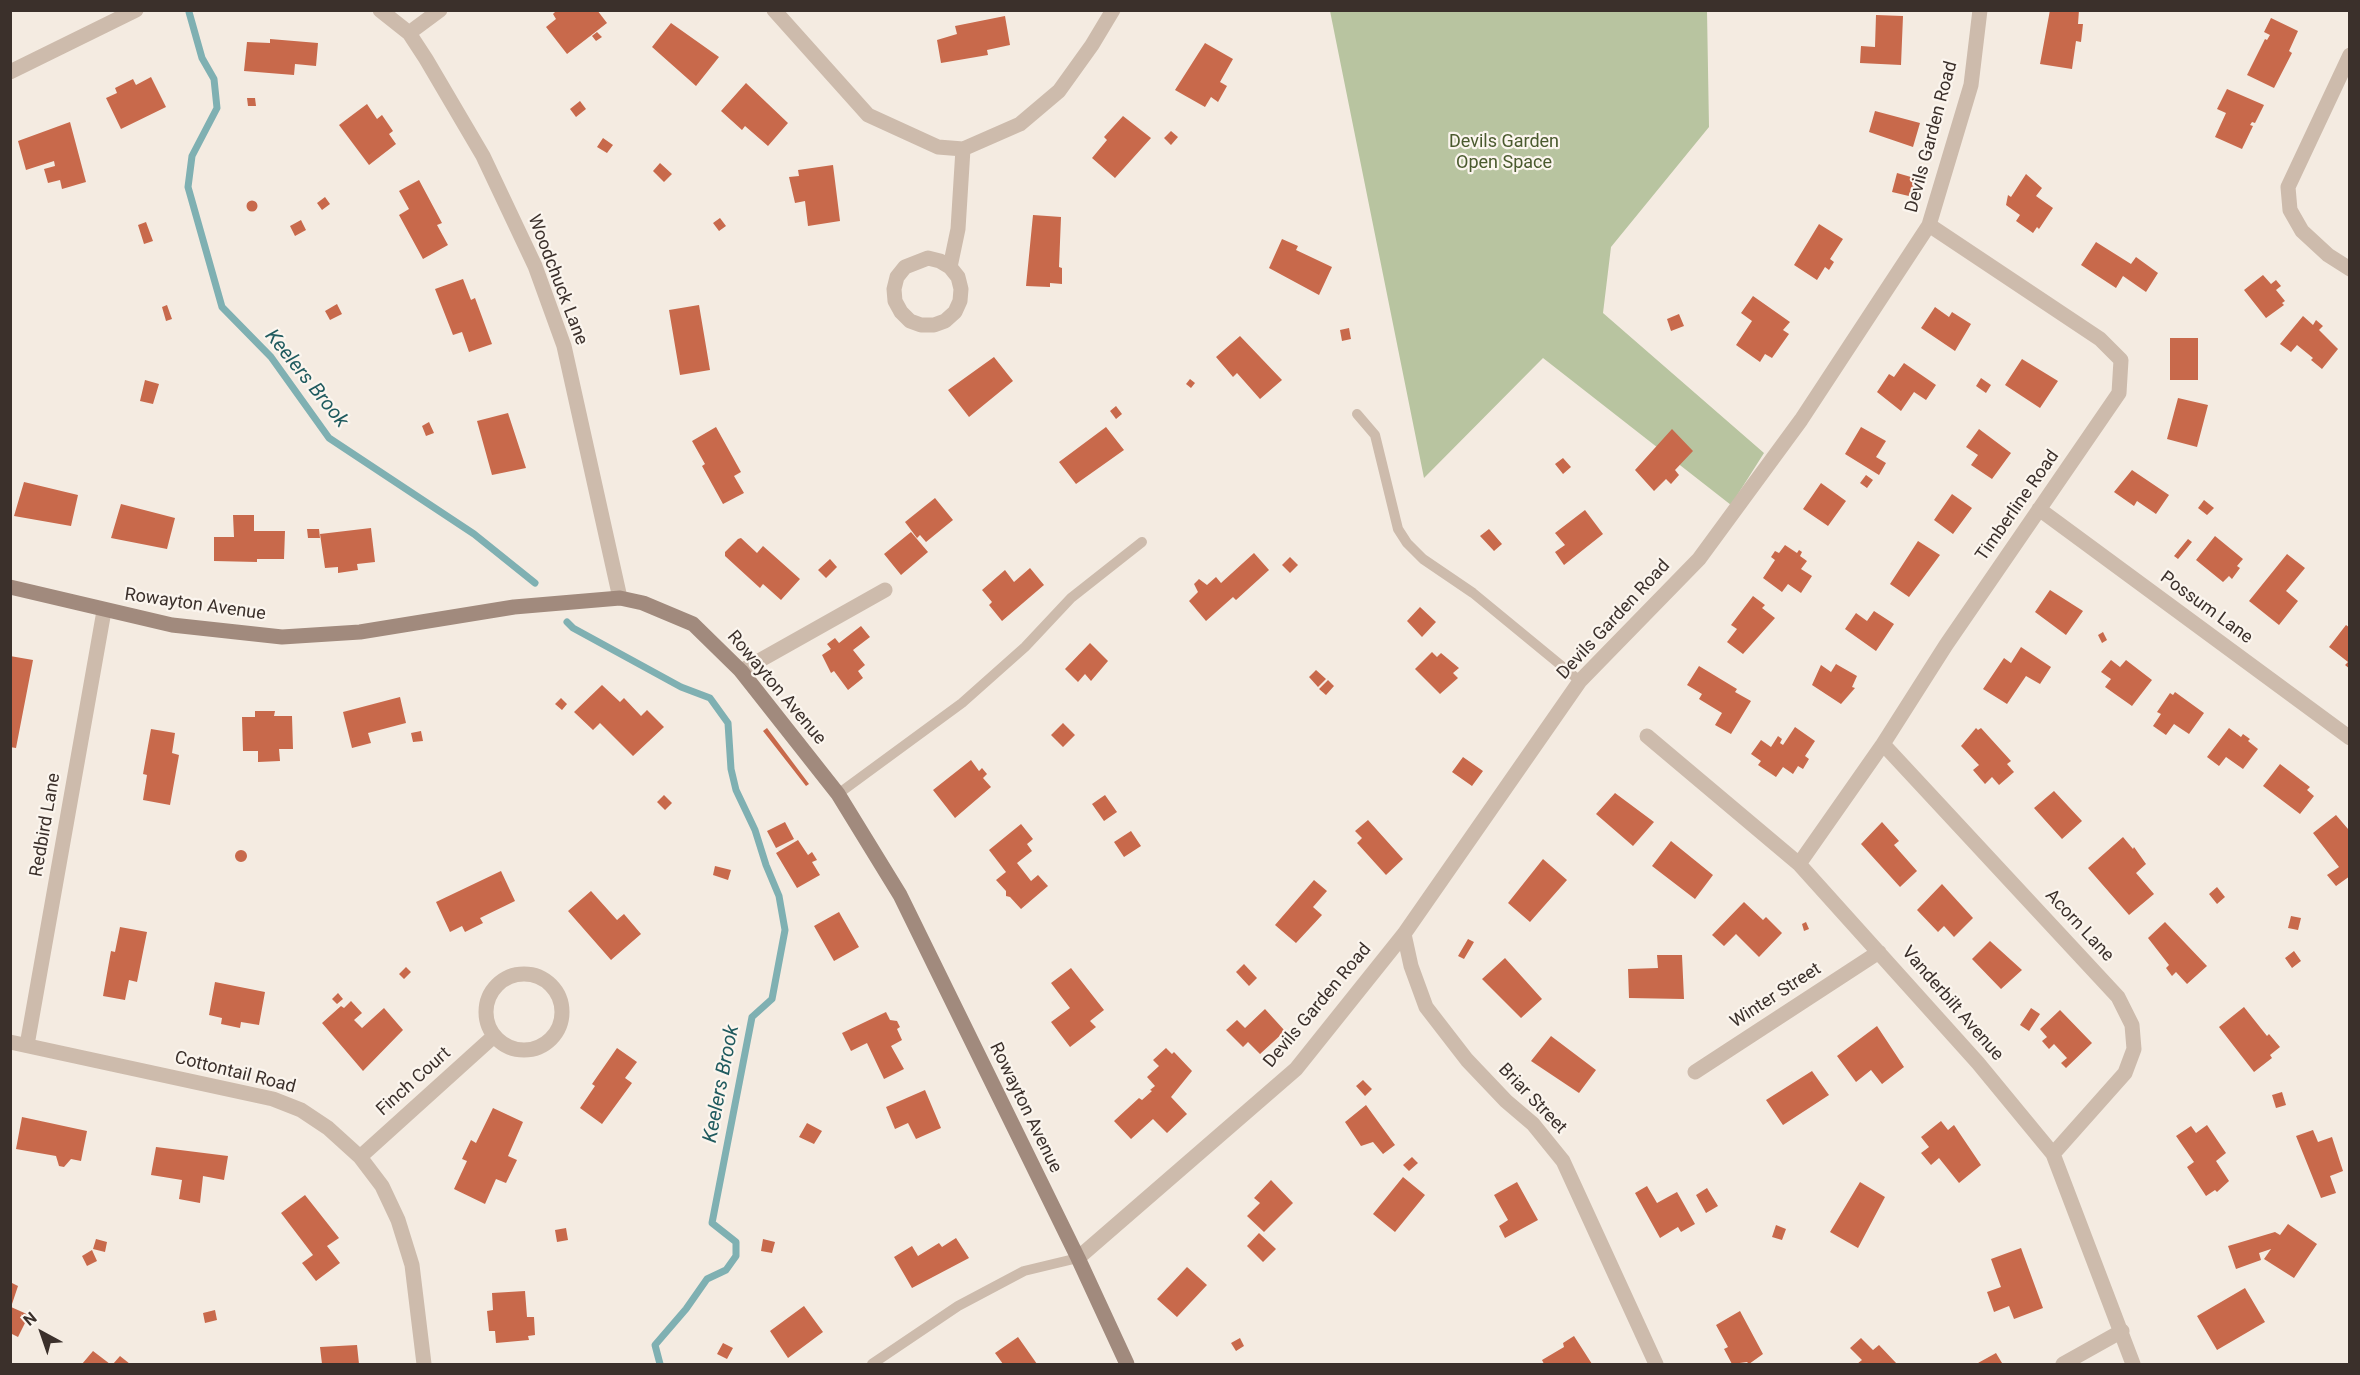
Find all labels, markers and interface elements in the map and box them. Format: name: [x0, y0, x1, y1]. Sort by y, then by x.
street label: Devils Garden Road: [1901, 59, 1963, 215]
park label: Devils Garden Open Space: [1449, 131, 1559, 174]
street label: Woodchuck Lane: [522, 212, 592, 348]
water label: Keelers Brook: [259, 325, 353, 433]
street label: Timberline Road: [1972, 446, 2064, 566]
street label: Devils Garden Road: [1553, 556, 1675, 684]
street label: Possum Lane: [2155, 567, 2257, 649]
street label: Rowayton Avenue: [123, 584, 267, 626]
street label: Rowayton Avenue: [722, 627, 830, 749]
street label: Redbird Lane: [26, 772, 66, 878]
street label: Acorn Lane: [2040, 885, 2118, 967]
street label: Devils Garden Road: [1260, 939, 1376, 1073]
street label: Vanderbilt Avenue: [1896, 942, 2008, 1066]
street label: Winter Street: [1727, 959, 1825, 1033]
water label: Keelers Brook: [699, 1023, 745, 1145]
street label: Rowayton Avenue: [984, 1039, 1066, 1177]
street label: Finch Court: [372, 1043, 456, 1121]
street label: Cottontail Road: [172, 1048, 298, 1098]
street label: Briar Street: [1493, 1059, 1571, 1139]
north arrow: [12, 1303, 72, 1363]
text: N: [20, 1308, 41, 1330]

